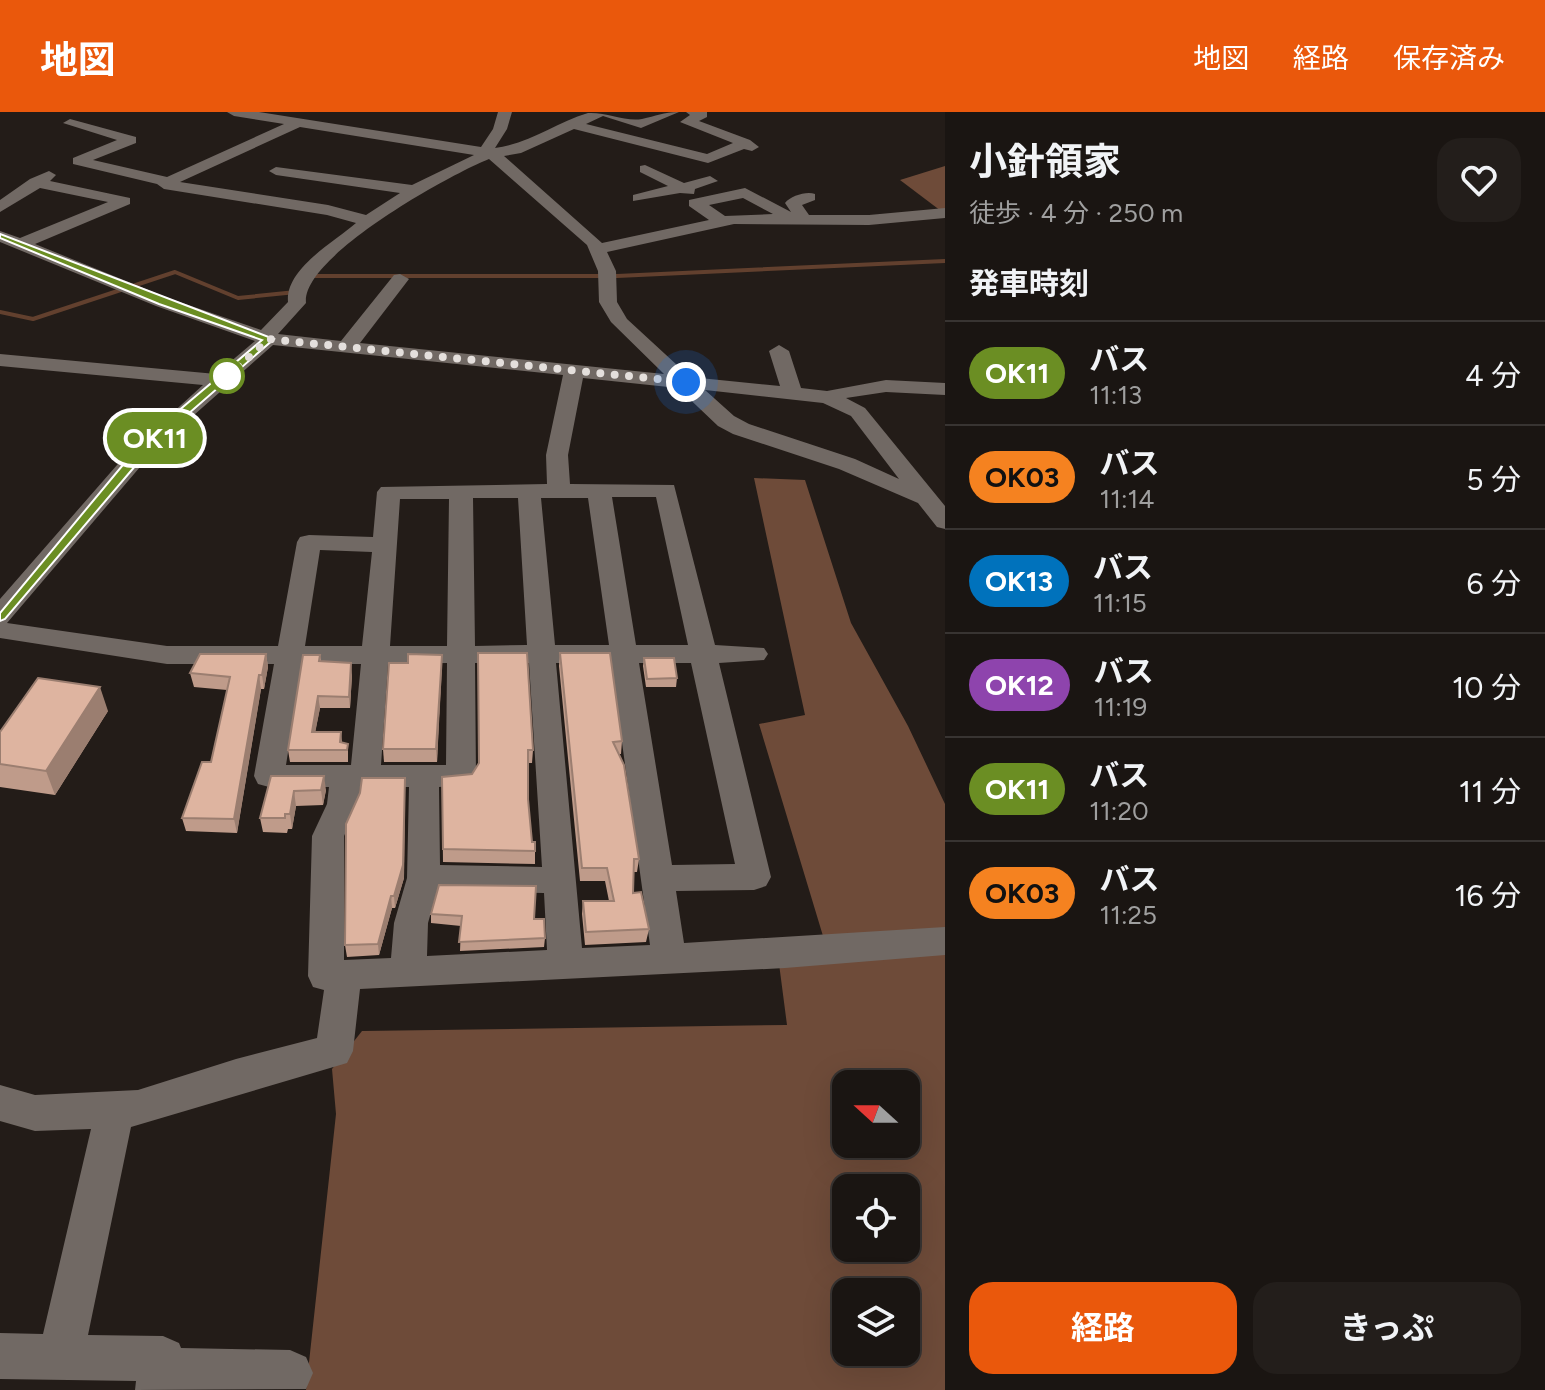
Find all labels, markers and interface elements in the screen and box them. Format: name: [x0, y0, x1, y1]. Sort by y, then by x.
text: 地図: [40, 37, 116, 83]
text: 地図: [1193, 41, 1249, 75]
text: 経路: [1293, 41, 1349, 75]
text: 保存済み: [1393, 41, 1505, 75]
button: heart: [1437, 138, 1521, 222]
text: 小針領家: [969, 139, 1121, 185]
text: 徒歩 · 4 分 · 250 m: [969, 197, 1183, 229]
text: 発車時刻: [969, 265, 1089, 302]
text: バス: [1089, 341, 1149, 378]
text: OK11: [985, 356, 1049, 390]
text: 4 分: [1465, 357, 1521, 394]
unlabelled marker: [210, 359, 244, 393]
your location: [666, 362, 706, 402]
text: 11:13: [1089, 379, 1142, 411]
line badge: OK11: [99, 412, 211, 464]
text: OK11: [123, 421, 187, 455]
text: バス: [1099, 445, 1159, 482]
text: OK03: [985, 460, 1059, 494]
text: 5 分: [1466, 461, 1521, 498]
text: 11:14: [1099, 483, 1154, 515]
text: バス: [1093, 549, 1153, 586]
text: OK13: [985, 564, 1053, 598]
text: 6 分: [1467, 565, 1521, 602]
text: 11:15: [1093, 587, 1147, 619]
text: バス: [1094, 653, 1154, 690]
text: OK12: [985, 668, 1054, 702]
text: 10 分: [1452, 669, 1521, 706]
text: 11:19: [1094, 691, 1147, 723]
text: バス: [1089, 757, 1149, 794]
text: OK11: [985, 772, 1049, 806]
text: 11 分: [1459, 773, 1521, 810]
text: 11:20: [1089, 795, 1149, 827]
text: バス: [1099, 861, 1159, 898]
text: OK03: [985, 876, 1059, 910]
text: 16 分: [1454, 877, 1521, 914]
text: 11:25: [1099, 899, 1157, 931]
north arrow: [832, 1070, 920, 1158]
map controls: [832, 1070, 920, 1366]
button: locate: [832, 1174, 920, 1262]
button: layers: [832, 1278, 920, 1366]
button: 経路: [969, 1282, 1237, 1374]
button: きっぷ: [1253, 1282, 1521, 1374]

